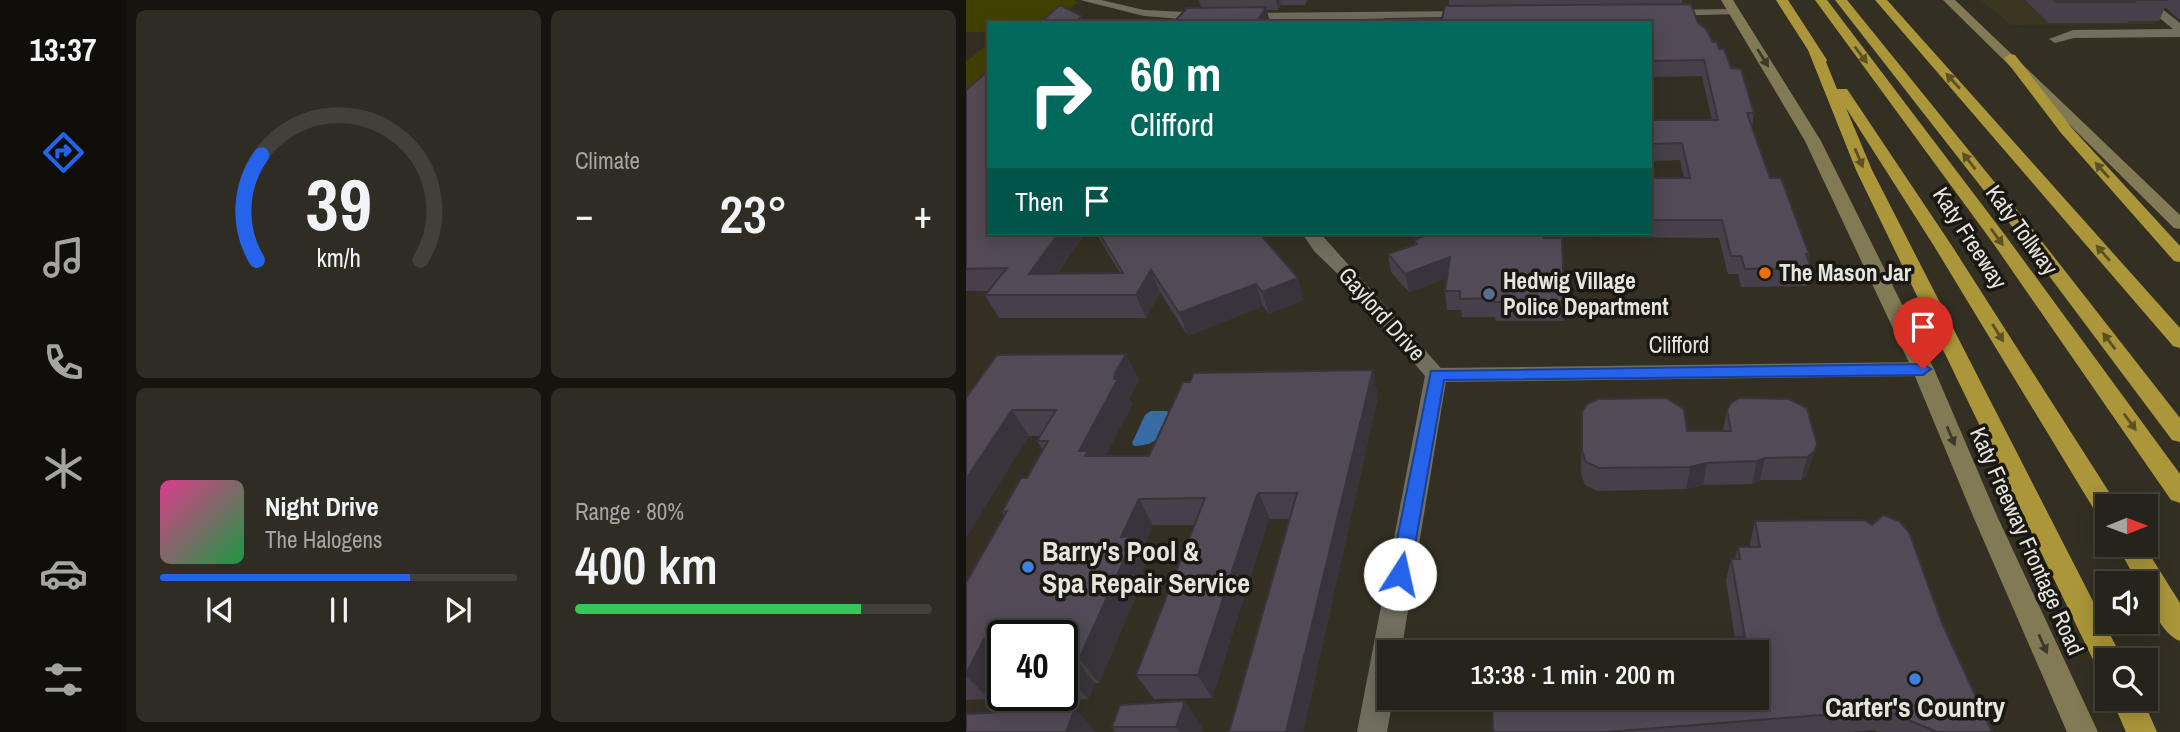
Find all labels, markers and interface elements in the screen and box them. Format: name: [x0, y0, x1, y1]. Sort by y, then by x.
text: 13:37: [29, 28, 97, 71]
text: 60 m: [1130, 40, 1222, 106]
one-way arrow: [1854, 46, 1868, 64]
one-way arrow: [1757, 48, 1770, 67]
icon: right: [1015, 49, 1106, 140]
one-way arrow: [1946, 73, 1961, 90]
text: Clifford: [1130, 103, 1214, 146]
icon: directions: [39, 128, 88, 177]
text: Climate: [575, 145, 640, 176]
one-way arrow: [1854, 147, 1865, 168]
one-way arrow: [1962, 153, 1977, 171]
text: 39: [305, 155, 372, 253]
one-way arrow: [2094, 162, 2110, 179]
street label: Katy Tollway: [1979, 178, 2066, 282]
text: 23°: [719, 179, 788, 249]
street label: Katy Freeway: [1926, 181, 2015, 295]
icon: arrive: [1078, 182, 1116, 220]
text: Then: [1015, 184, 1064, 219]
text: −: [575, 189, 593, 240]
text: +: [914, 189, 932, 240]
one-way arrow: [1990, 228, 2004, 246]
icon: music: [39, 233, 88, 282]
text: km/h: [316, 241, 361, 275]
one-way arrow: [2096, 244, 2111, 261]
place label: The Mason Jar: [1779, 257, 1912, 288]
street label: Gaylord Drive: [1332, 260, 1433, 367]
place label: Hedwig Village Police Department: [1503, 265, 1669, 322]
marker: The Mason Jar: [1757, 265, 1773, 281]
marker: Hedwig Village Police Department: [1481, 286, 1497, 302]
pin: [1893, 297, 1953, 369]
icon: arrive: [1904, 308, 1942, 346]
one-way arrow: [1991, 323, 2004, 343]
street label: Clifford: [1649, 329, 1709, 360]
one-way arrow: [2102, 332, 2116, 350]
icon: phone: [39, 338, 88, 387]
one-way arrow: [2122, 413, 2136, 431]
street label: Katy Freeway Frontage Road: [1963, 422, 2092, 660]
one-way arrow: [1946, 426, 1957, 447]
icon: climate: [39, 444, 88, 493]
text: Night Drive: [265, 489, 379, 524]
north arrow: [2095, 494, 2158, 556]
map controls: [2095, 494, 2158, 711]
text: Range · 80%: [575, 496, 684, 527]
text: The Halogens: [265, 524, 382, 555]
text: 400 km: [575, 530, 718, 600]
place label: Barry's Pool & Spa Repair Service: [1042, 532, 1250, 602]
position arrow: [1363, 537, 1437, 611]
icon: car: [39, 549, 88, 598]
marker: Barry's Pool & Spa Repair Service: [1020, 559, 1036, 575]
button: sound: [2095, 571, 2158, 634]
icon: previous: [201, 591, 239, 629]
icon: pause: [320, 591, 358, 629]
icon: next: [439, 591, 477, 629]
speed limit sign: 40: [987, 620, 1078, 711]
one-way arrow: [2038, 634, 2049, 655]
button: search: [2095, 648, 2158, 711]
icon: filters: [39, 655, 88, 704]
text: 13:38 · 1 min · 200 m: [1471, 657, 1675, 692]
marker: Carter's Country: [1907, 671, 1923, 687]
place label: Carter's Country: [1825, 688, 2005, 726]

